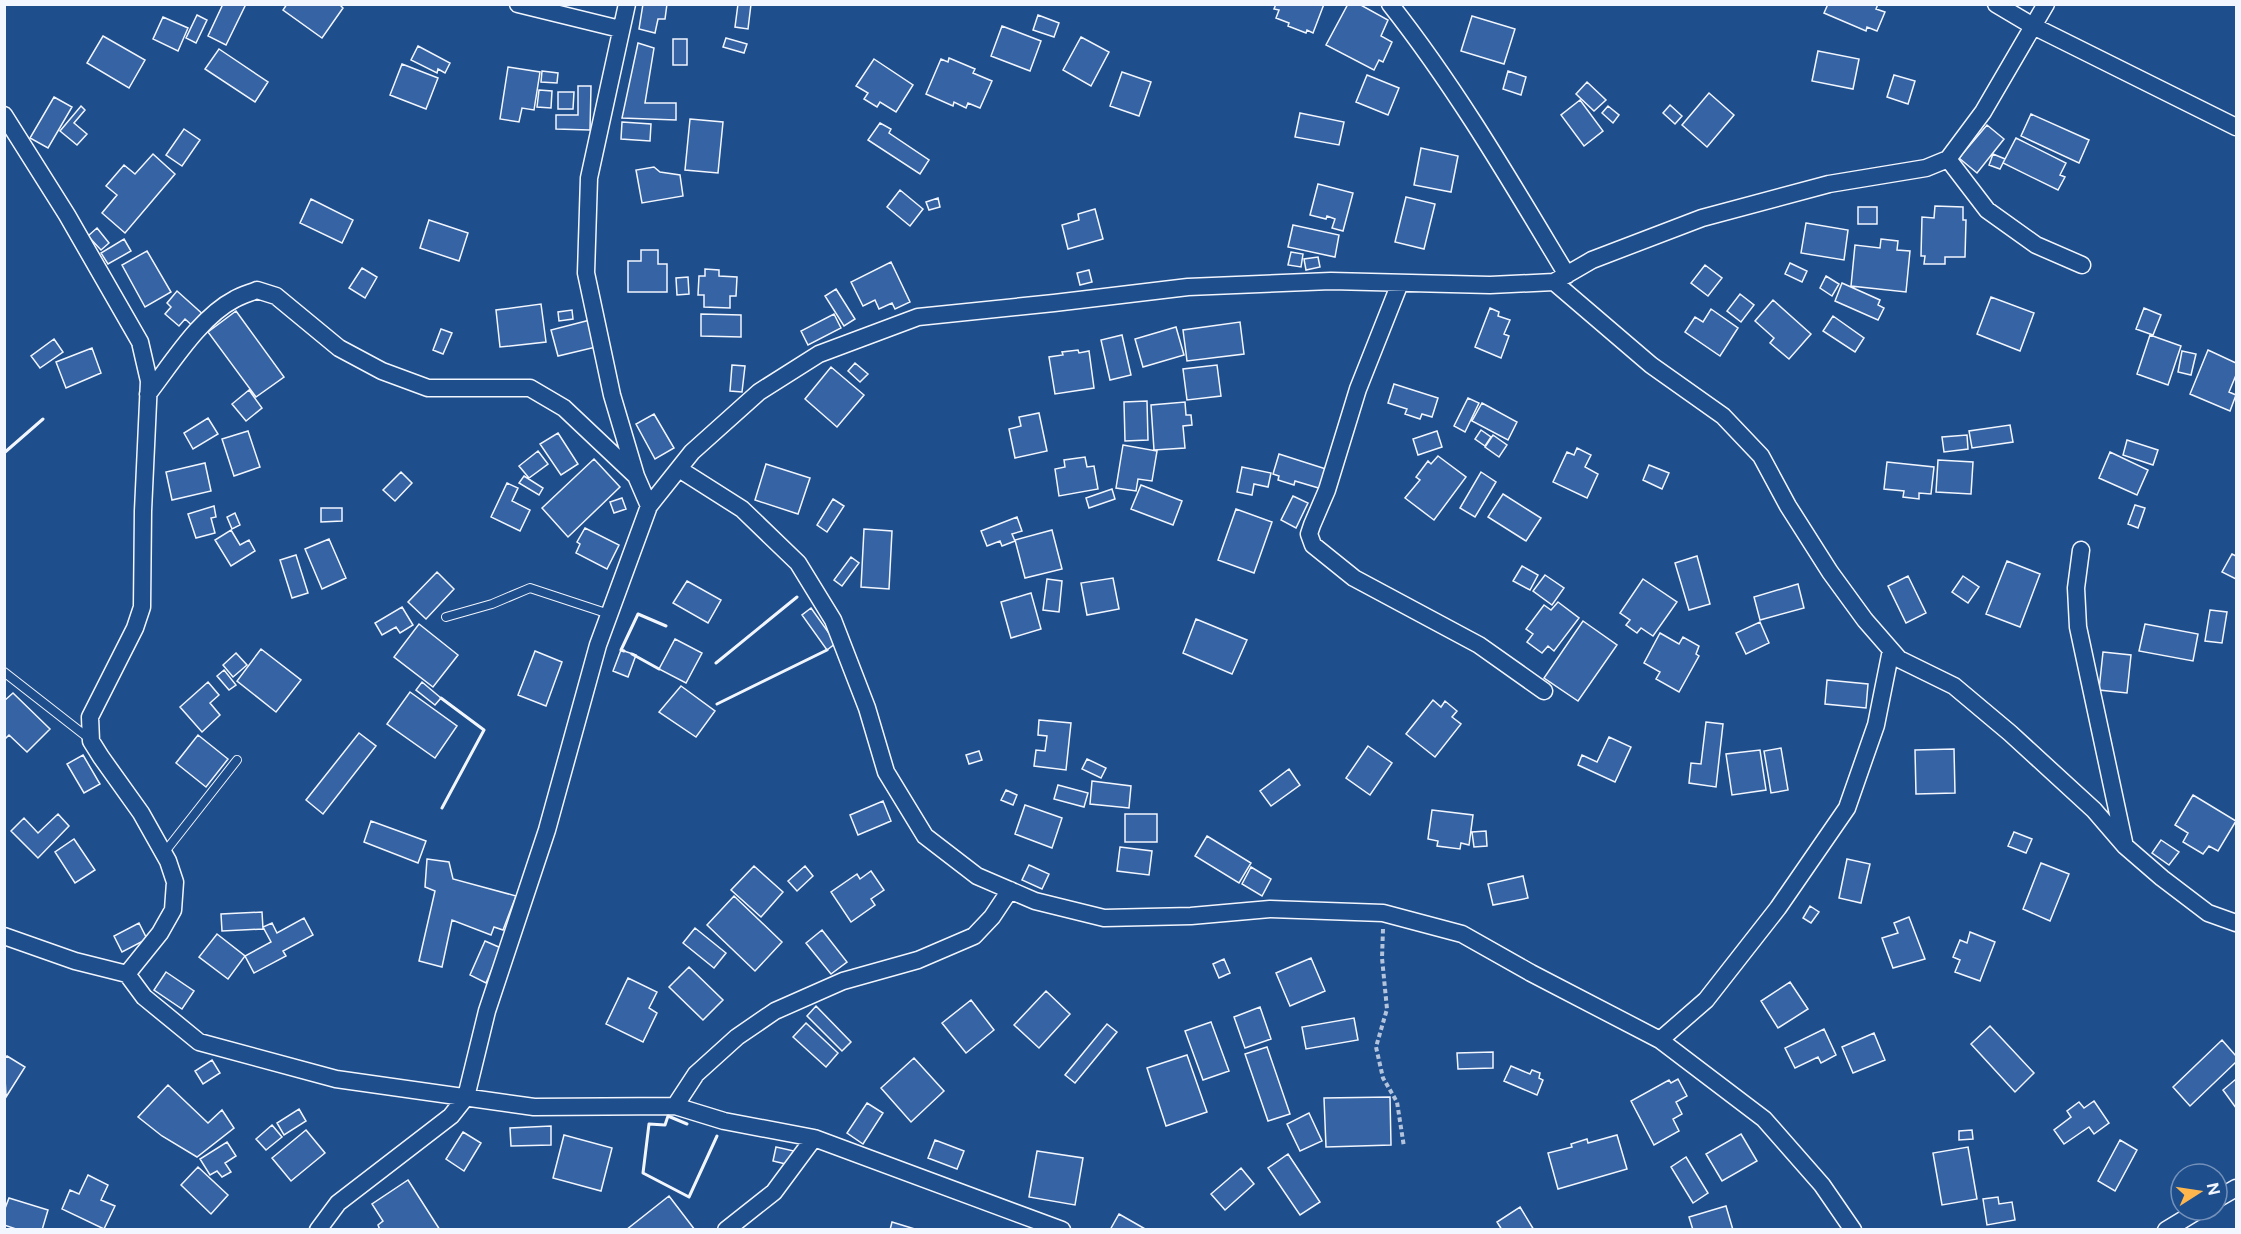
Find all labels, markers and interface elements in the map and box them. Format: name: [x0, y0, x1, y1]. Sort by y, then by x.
north arrow: [2169, 1162, 2229, 1222]
text: N: [2203, 1181, 2224, 1197]

